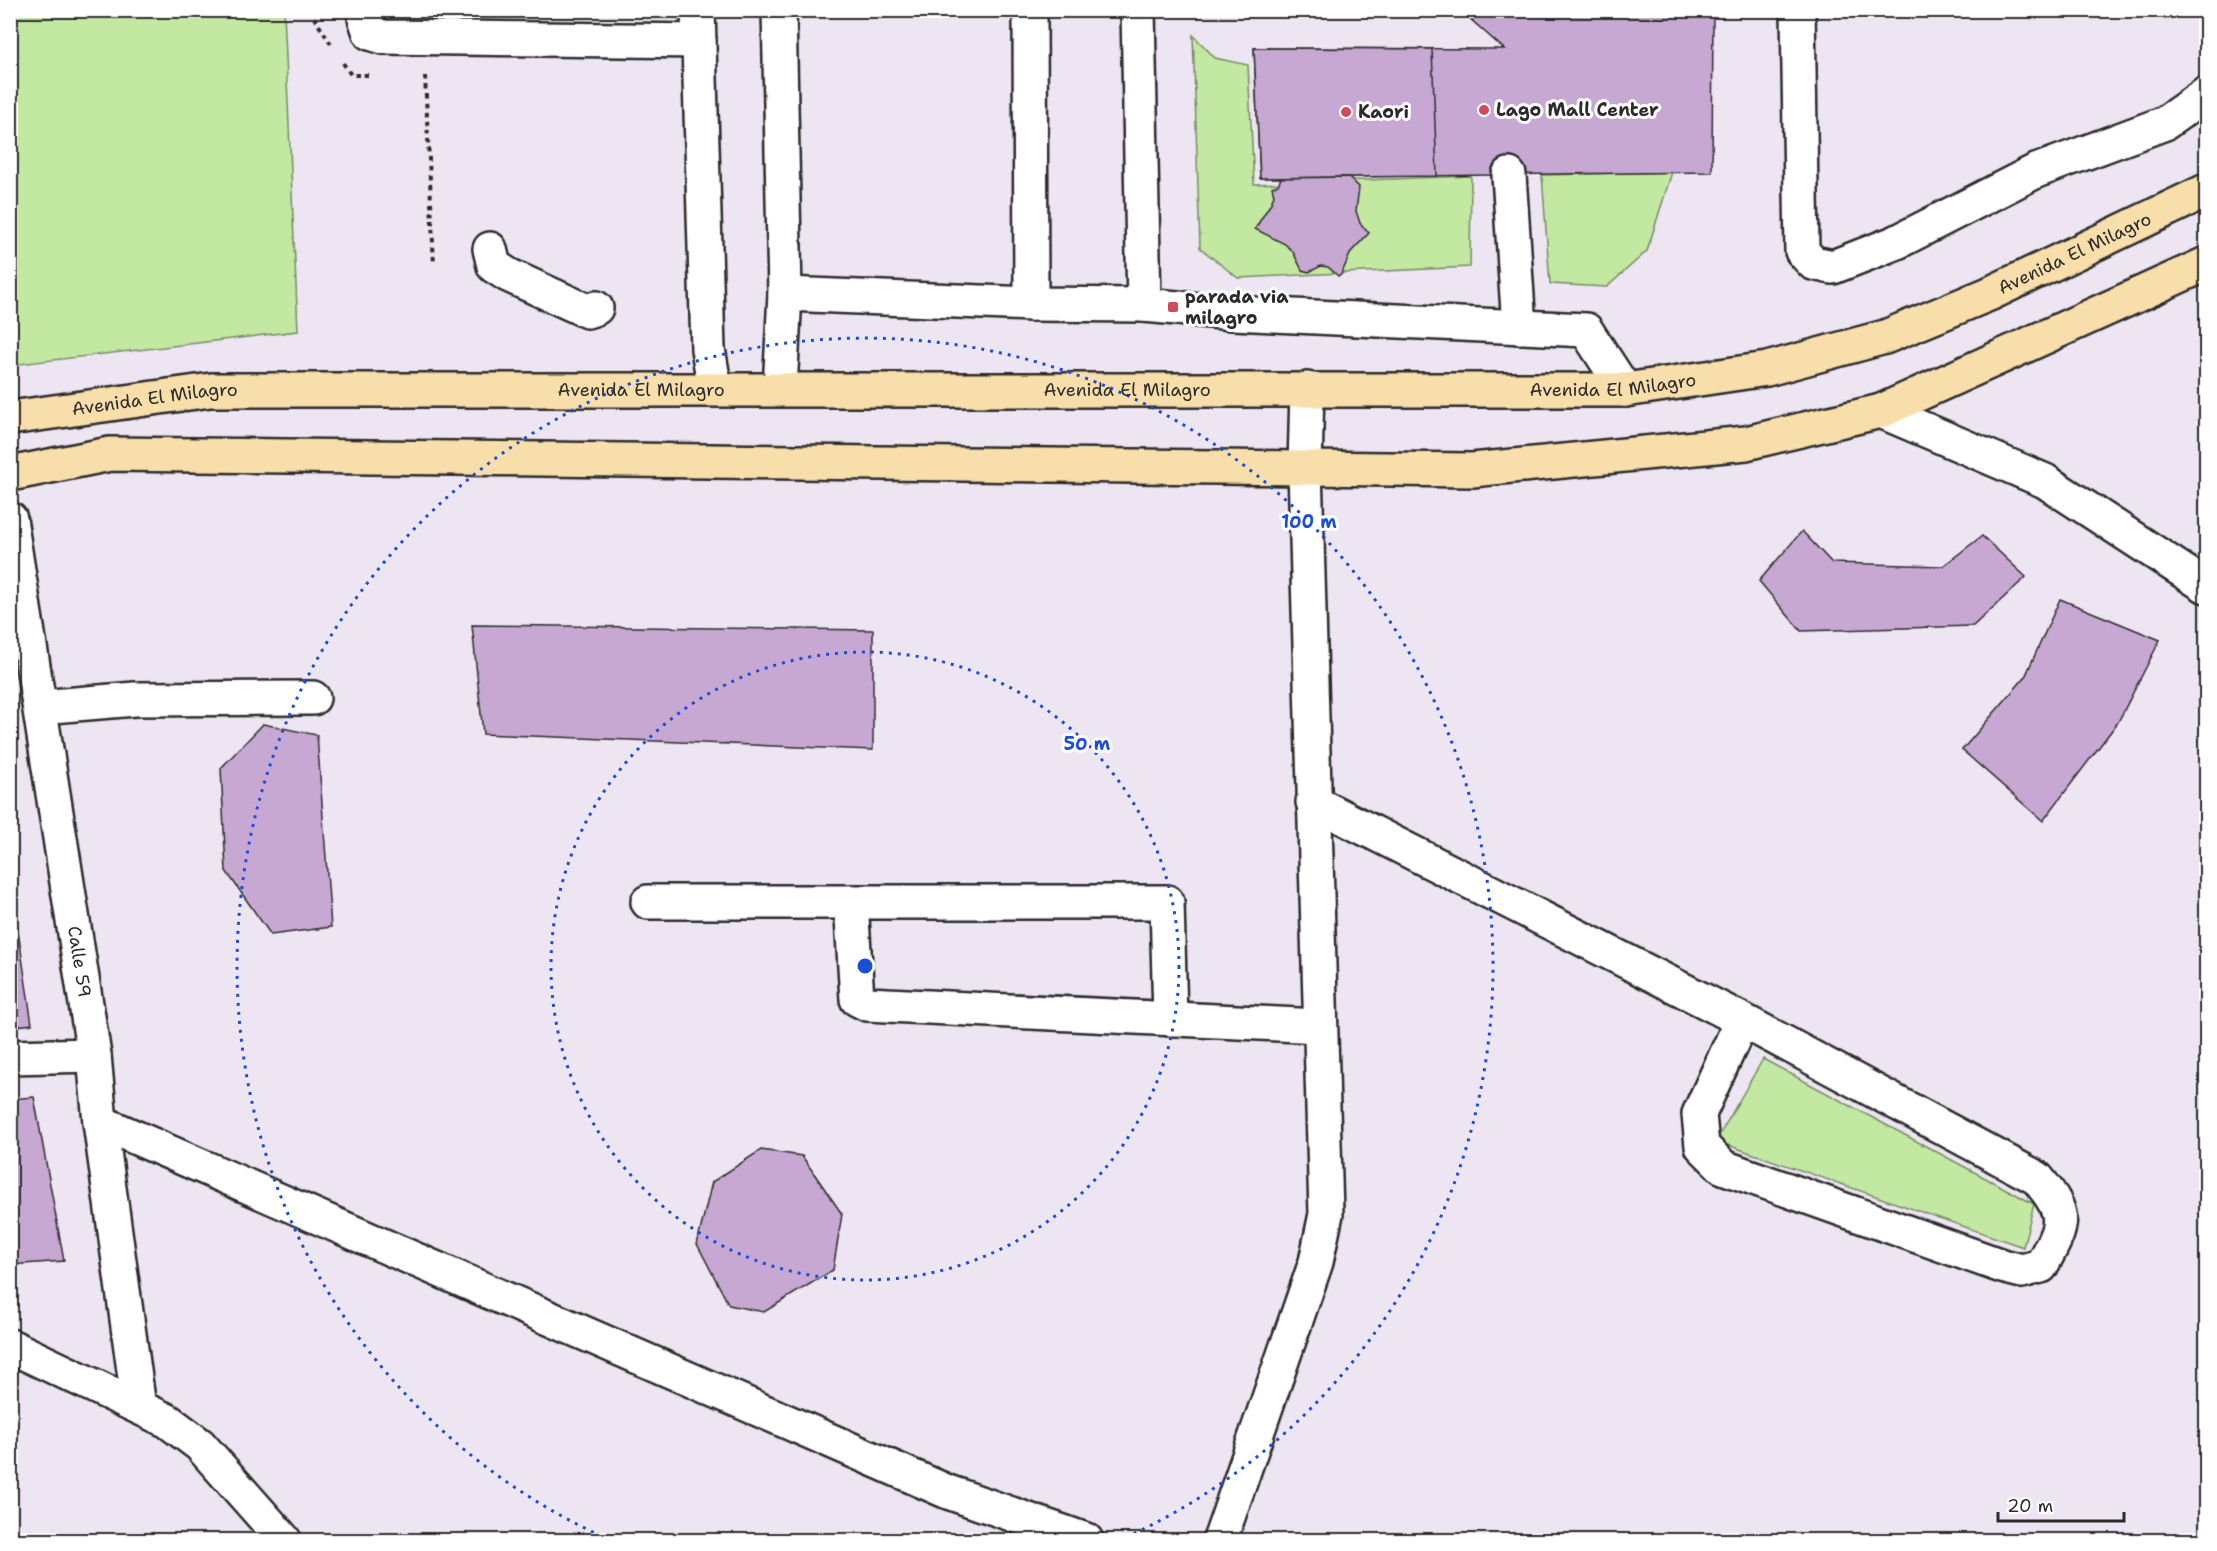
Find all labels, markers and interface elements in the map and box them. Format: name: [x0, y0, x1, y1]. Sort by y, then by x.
place label: Lago Mall Center: [1496, 98, 1659, 122]
place label: Kaori: [1358, 100, 1409, 124]
marker: Lago Mall Center: [1477, 103, 1491, 117]
marker: Kaori: [1339, 105, 1353, 119]
street label: Avenida El Milagro: [1994, 207, 2155, 300]
place label: parada via milagro: [1185, 285, 1289, 330]
marker: parada via milagro: [1166, 300, 1180, 314]
street label: Avenida El Milagro: [1530, 368, 1698, 402]
street label: Avenida El Milagro: [70, 378, 238, 421]
street label: Avenida El Milagro: [558, 378, 725, 402]
street label: Avenida El Milagro: [1044, 378, 1211, 402]
text: 100 m: [1281, 510, 1337, 534]
text: 50 m: [1064, 732, 1111, 756]
street label: Calle 59: [62, 924, 97, 999]
centre of rings: [855, 956, 875, 976]
scale bar: [1998, 1485, 2124, 1523]
text: 20 m: [2007, 1494, 2053, 1518]

